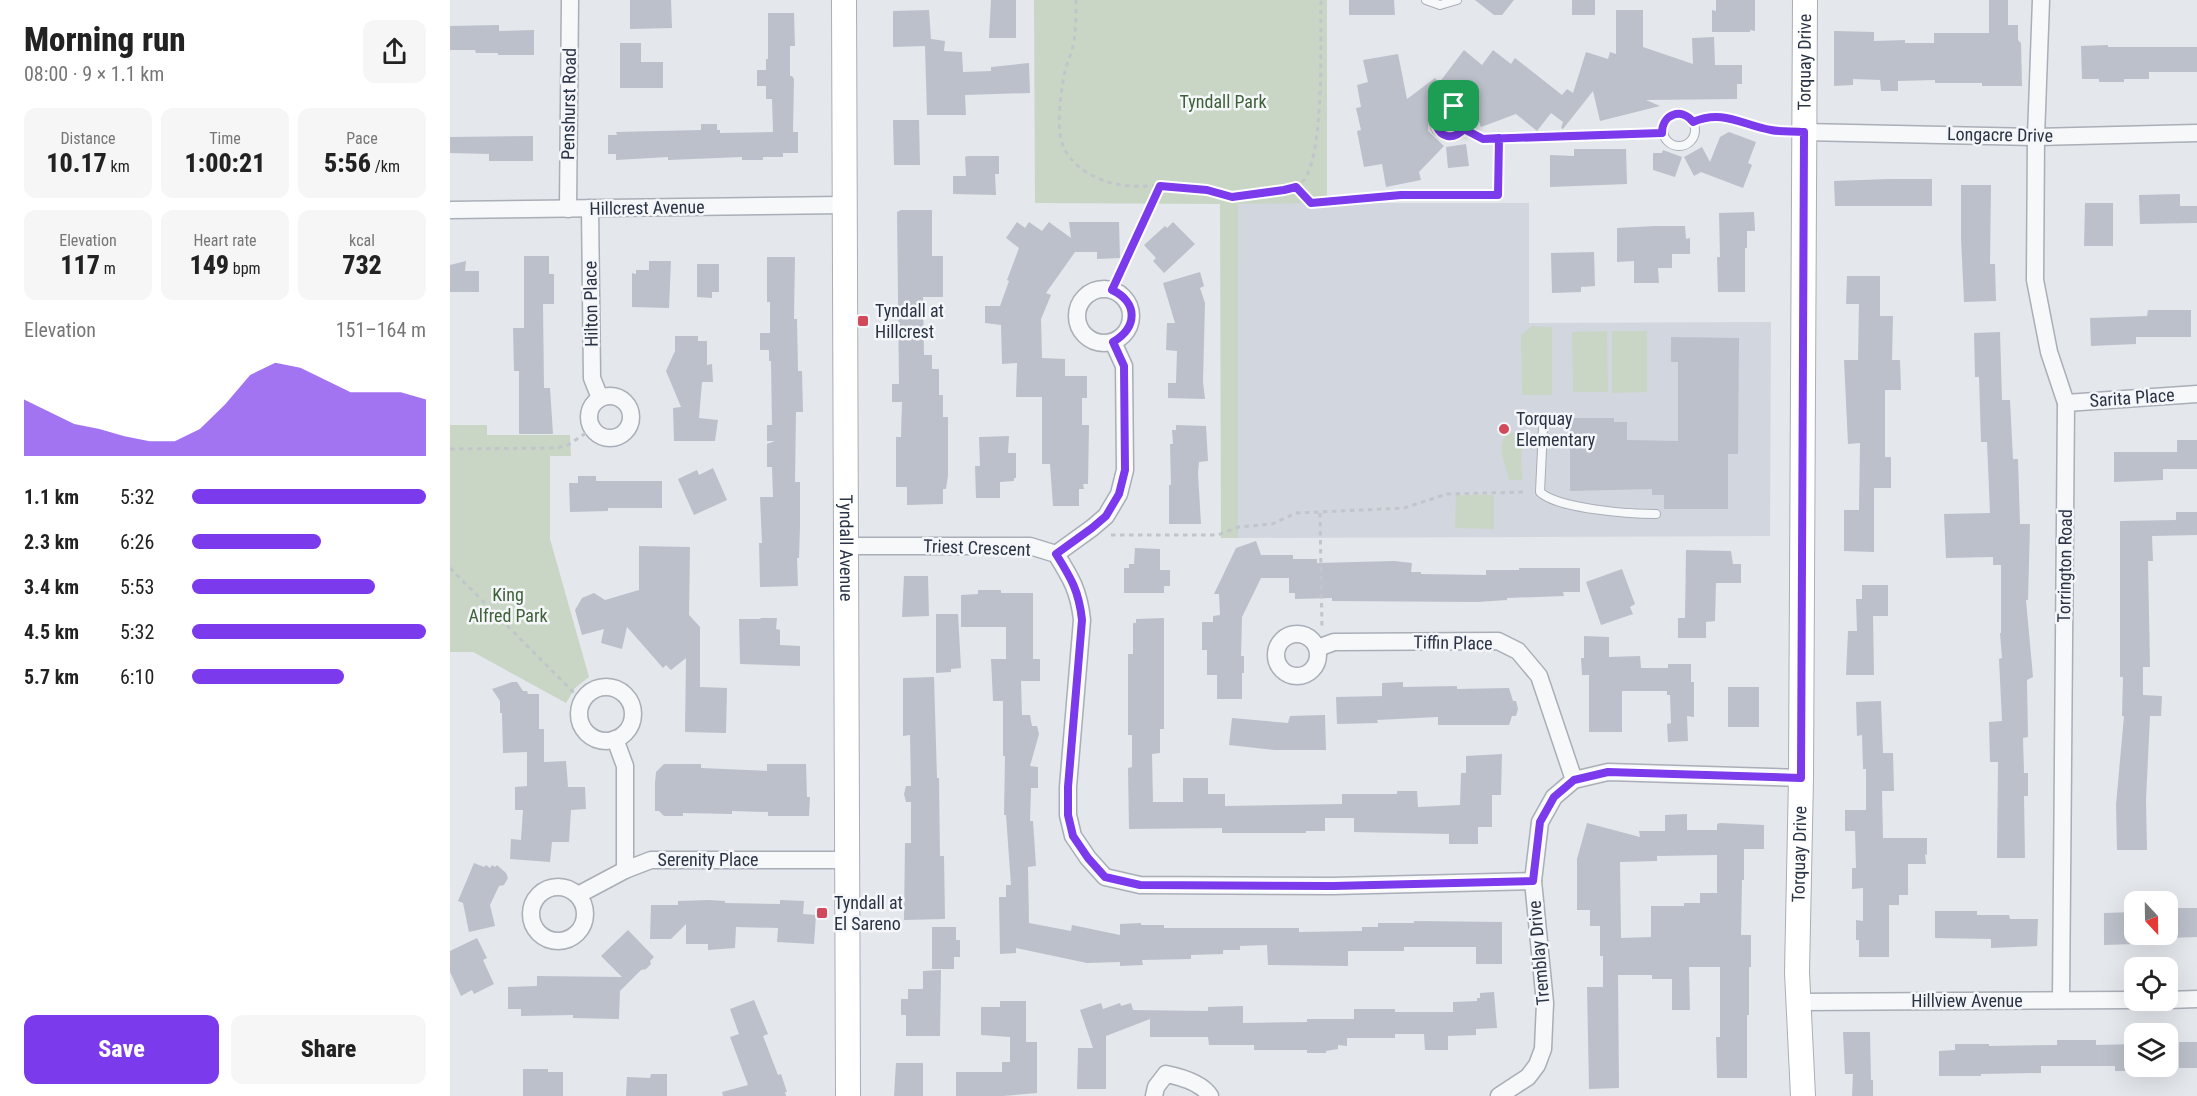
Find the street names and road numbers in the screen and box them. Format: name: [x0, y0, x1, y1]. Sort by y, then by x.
street label: Torquay Drive: [1793, 14, 1815, 111]
street label: Penshurst Road: [557, 48, 580, 160]
street label: Longacre Drive: [1947, 123, 2053, 146]
street label: Hillcrest Avenue: [589, 196, 705, 219]
street label: Hilton Place: [579, 261, 602, 347]
street label: Sarita Place: [2089, 384, 2175, 411]
street label: Tyndall Avenue: [836, 495, 857, 601]
street label: Torrington Road: [2053, 509, 2076, 623]
street label: Triest Crescent: [923, 535, 1031, 560]
street label: Tiffin Place: [1413, 631, 1493, 654]
street label: Torquay Drive: [1787, 806, 1810, 903]
street label: Serenity Place: [658, 849, 758, 870]
street label: Tremblay Drive: [1523, 900, 1554, 1006]
street label: Hillview Avenue: [1911, 990, 2023, 1011]

